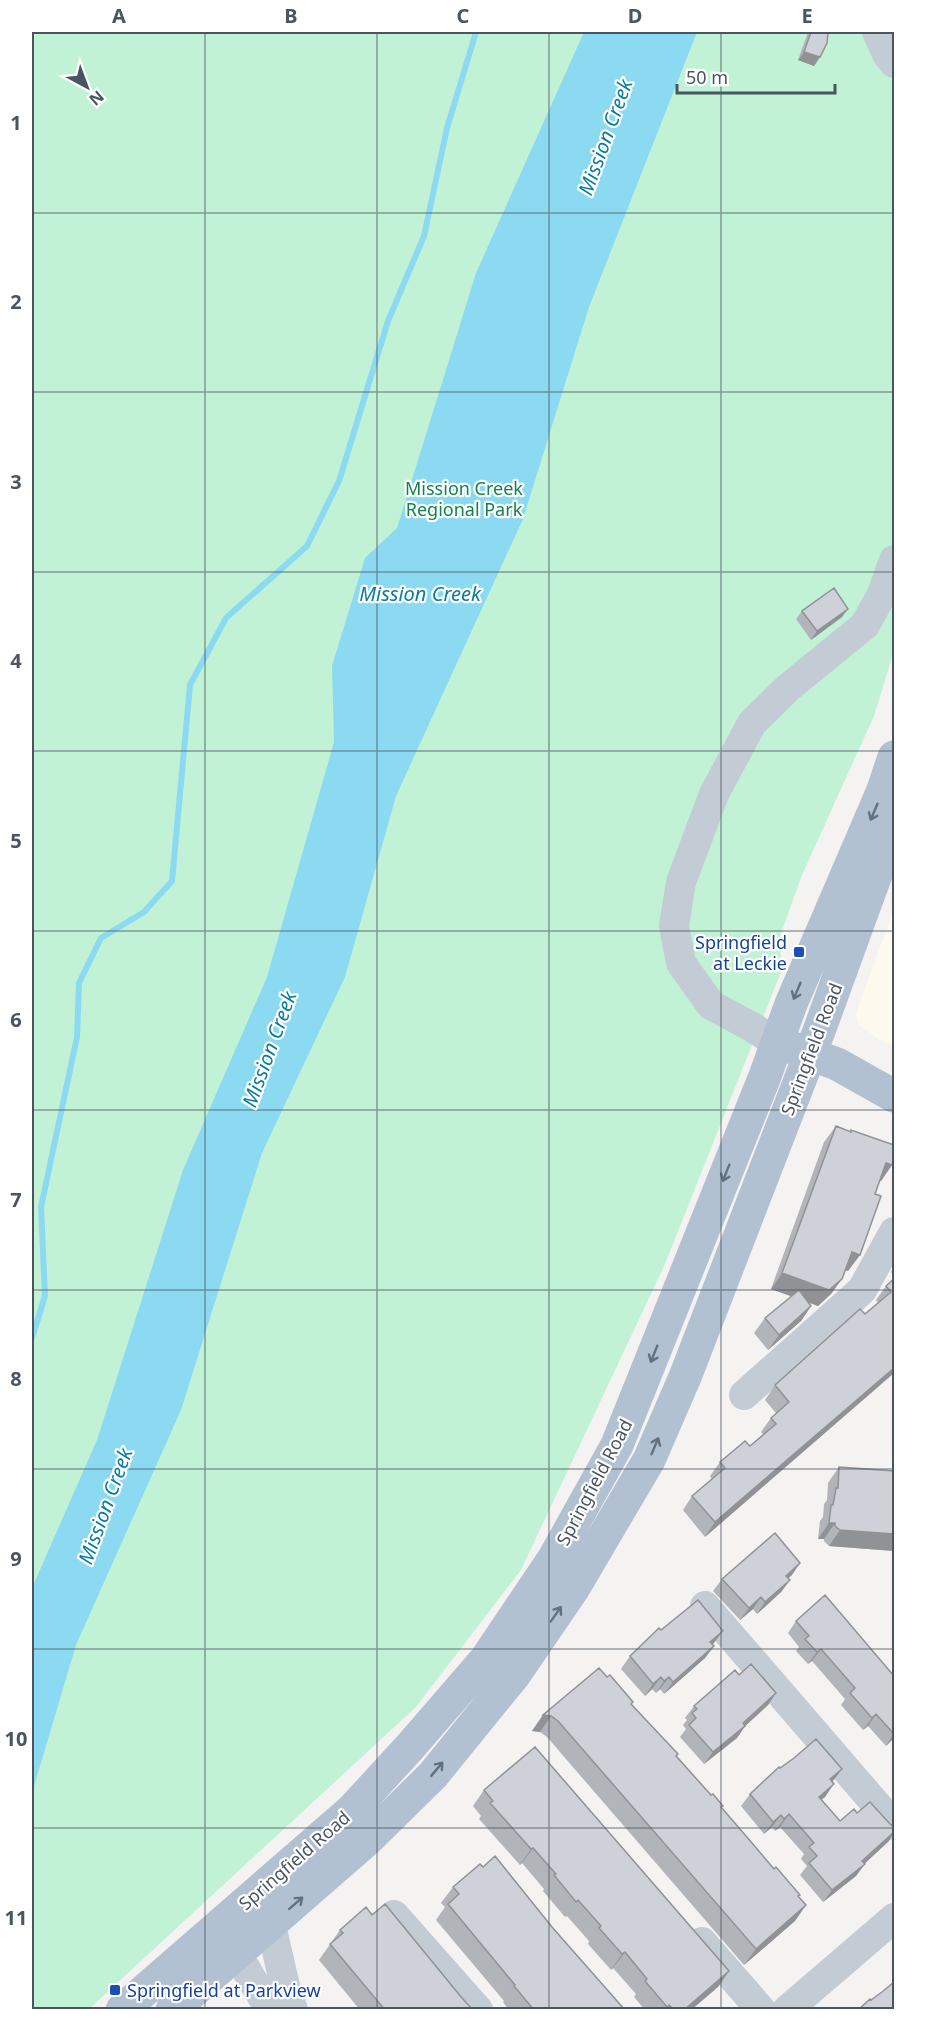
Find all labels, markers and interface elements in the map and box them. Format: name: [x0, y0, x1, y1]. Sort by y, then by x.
text: A: [112, 2, 126, 29]
text: B: [284, 2, 298, 29]
text: C: [457, 2, 470, 29]
text: D: [628, 2, 642, 29]
text: E: [801, 2, 813, 29]
north arrow: [57, 57, 117, 117]
scale bar: [677, 57, 834, 95]
text: 50 m: [686, 65, 728, 89]
water label: Mission Creek: [572, 74, 639, 199]
text: N: [85, 86, 109, 111]
text: 1: [10, 109, 22, 136]
text: 2: [10, 288, 22, 315]
text: 3: [10, 468, 22, 495]
park label: Mission Creek Regional Park: [405, 476, 523, 521]
water label: Mission Creek: [359, 580, 482, 607]
text: 4: [10, 647, 22, 674]
one-way arrow: [867, 803, 878, 821]
text: 5: [10, 827, 22, 854]
place label: Springfield at Leckie: [695, 930, 787, 975]
marker: Springfield at Leckie: [792, 945, 806, 959]
street label: Springfield Road: [775, 979, 847, 1119]
one-way arrow: [791, 982, 802, 1000]
water label: Mission Creek: [236, 986, 303, 1111]
text: 6: [10, 1006, 22, 1033]
one-way arrow: [720, 1163, 731, 1182]
text: 7: [10, 1186, 22, 1213]
one-way arrow: [648, 1344, 659, 1363]
text: 8: [10, 1365, 22, 1392]
street label: Springfield Road: [551, 1415, 637, 1549]
one-way arrow: [650, 1438, 661, 1456]
water label: Mission Creek: [72, 1443, 139, 1568]
text: 9: [10, 1545, 22, 1572]
one-way arrow: [550, 1606, 562, 1623]
text: 10: [5, 1725, 27, 1752]
one-way arrow: [431, 1761, 444, 1777]
street label: Springfield Road: [233, 1805, 355, 1915]
one-way arrow: [288, 1896, 303, 1910]
text: 11: [5, 1904, 27, 1931]
place label: Springfield at Parkview: [127, 1978, 321, 2002]
marker: Springfield at Parkview: [108, 1983, 122, 1997]

